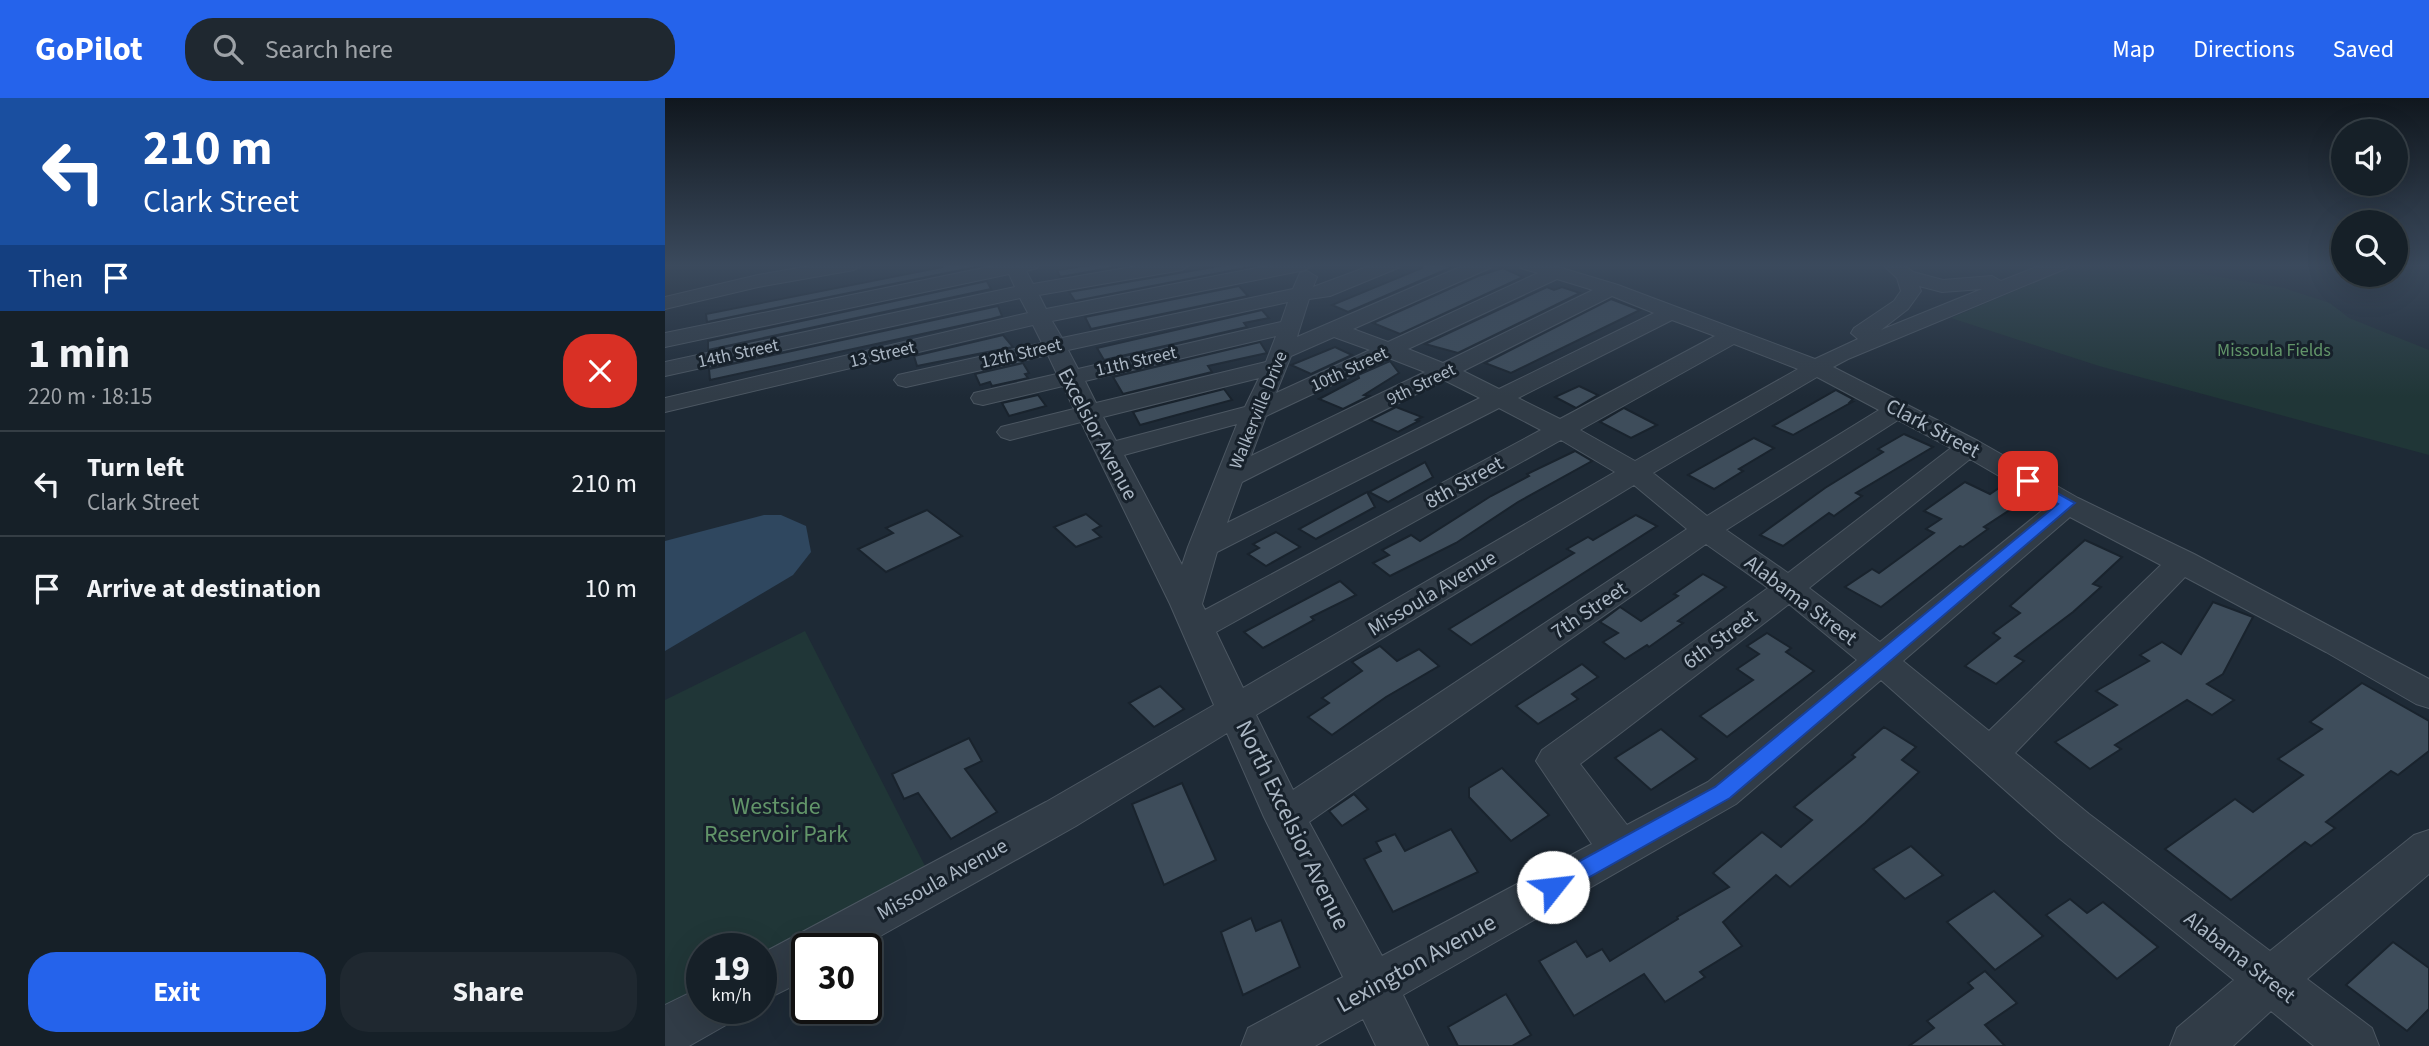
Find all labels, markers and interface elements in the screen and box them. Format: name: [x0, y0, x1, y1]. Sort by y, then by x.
search box: [185, 18, 675, 81]
text: GoPilot: [35, 26, 143, 73]
icon: search: [209, 30, 247, 68]
text: Search here: [265, 31, 393, 68]
text: Map: [2112, 32, 2155, 67]
text: Directions: [2193, 32, 2295, 67]
text: Saved: [2333, 32, 2394, 67]
text: 210 m: [143, 114, 272, 184]
map controls: [2331, 119, 2408, 287]
button: sound: [2331, 119, 2408, 196]
icon: left: [28, 126, 119, 217]
text: Clark Street: [143, 179, 299, 225]
button: search: [2331, 210, 2408, 287]
icon: arrive: [97, 259, 135, 297]
text: Then: [28, 260, 83, 297]
text: 1 min: [28, 324, 130, 384]
street label: 12th Street: [978, 332, 1064, 375]
street label: 14th Street: [695, 333, 781, 374]
button: close: [563, 334, 637, 408]
street label: 13 Street: [847, 335, 917, 374]
park label: Missoula Fields: [2217, 338, 2331, 363]
street label: 11th Street: [1093, 340, 1179, 383]
street label: 10th Street: [1307, 341, 1392, 398]
street label: Walkerville Drive: [1223, 347, 1294, 473]
street label: 9th Street: [1383, 357, 1460, 412]
street label: Excelsior Avenue: [1051, 363, 1145, 505]
text: 220 m · 18:15: [28, 380, 152, 413]
street label: Clark Street: [1881, 391, 1985, 465]
street label: 8th Street: [1419, 448, 1509, 516]
text: Turn left: [87, 449, 184, 486]
pin: [1998, 451, 2058, 511]
icon: arrive: [2009, 462, 2047, 500]
icon: left: [28, 465, 66, 503]
text: 210 m: [571, 465, 637, 502]
text: Clark Street: [87, 486, 199, 519]
street label: Missoula Avenue: [1362, 543, 1502, 643]
street label: Alabama Street: [1738, 548, 1864, 652]
icon: arrive: [28, 570, 66, 608]
text: Arrive at destination: [87, 570, 321, 607]
text: 10 m: [584, 570, 637, 607]
street label: 7th Street: [1545, 574, 1633, 646]
street label: 6th Street: [1676, 602, 1764, 676]
street label: North Excelsior Avenue: [1227, 714, 1359, 936]
park label: Westside Reservoir Park: [704, 789, 848, 852]
street label: Missoula Avenue: [871, 831, 1013, 927]
position arrow: [1516, 850, 1590, 924]
street label: Alabama Street: [2178, 904, 2302, 1010]
street label: Lexington Avenue: [1330, 905, 1502, 1022]
speed limit sign: 30: [791, 933, 882, 1024]
text: 19: [713, 944, 750, 994]
button: Exit: [28, 952, 326, 1032]
button: Share: [340, 952, 637, 1032]
text: km/h: [712, 983, 751, 1008]

